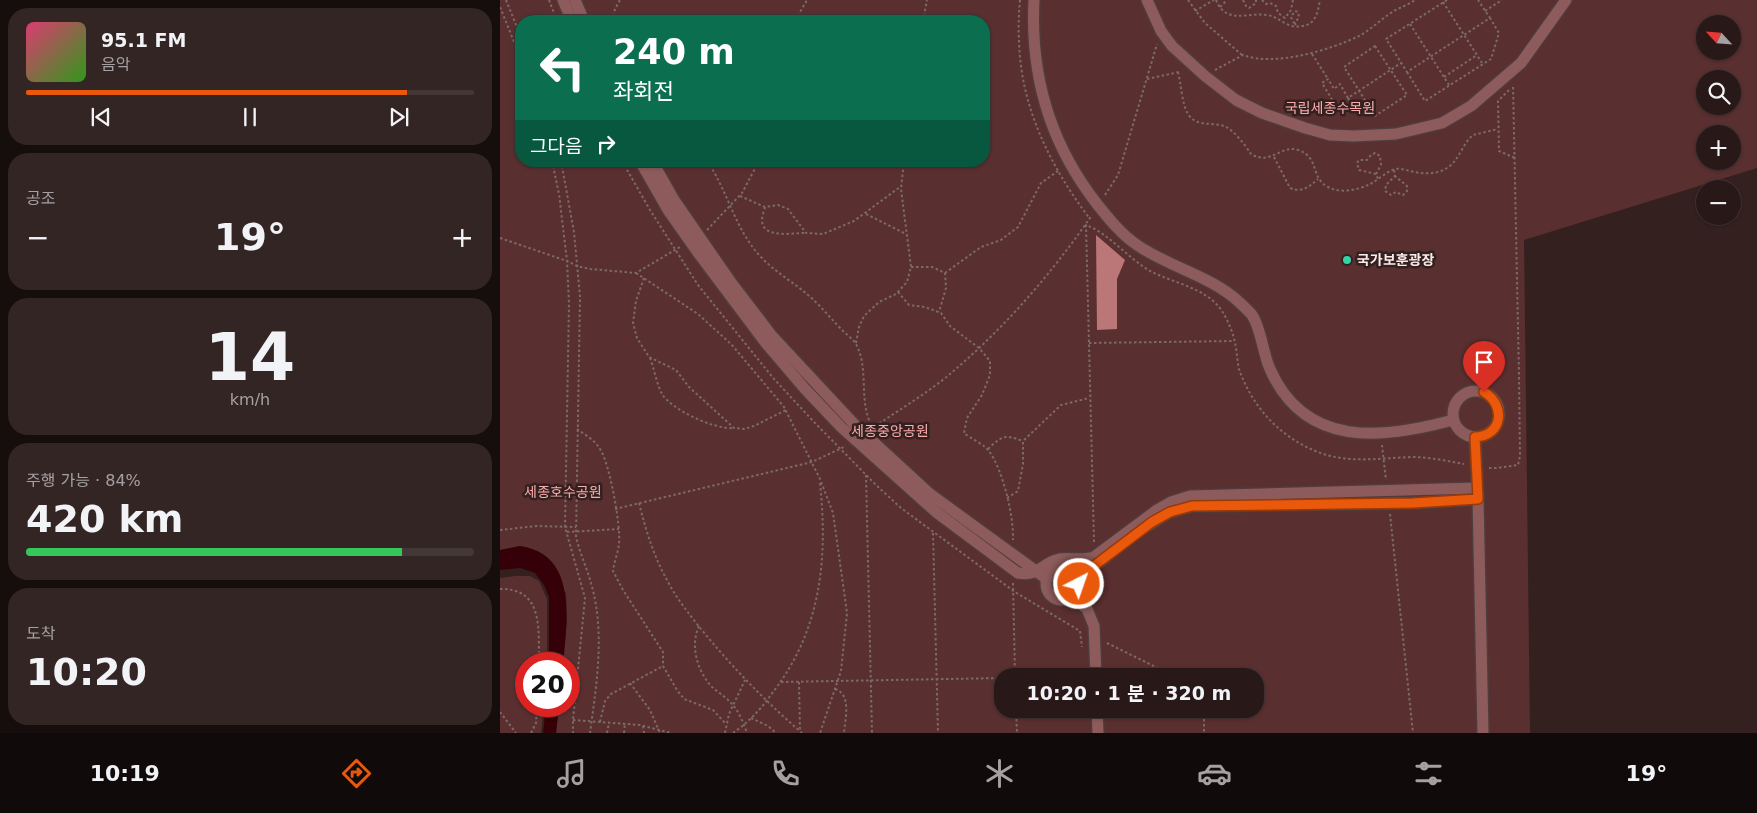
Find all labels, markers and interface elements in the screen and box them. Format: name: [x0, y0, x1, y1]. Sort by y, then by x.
north arrow: [1696, 15, 1741, 60]
map controls: [1696, 15, 1741, 225]
text: 95.1 FM: [101, 29, 186, 51]
text: 240 m: [613, 32, 735, 72]
icon: left: [530, 35, 595, 100]
text: 음악: [101, 55, 130, 74]
button: search: [1696, 70, 1741, 115]
text: 좌회전: [613, 79, 674, 104]
park label: 국립세종수목원: [1285, 100, 1375, 116]
icon: previous: [87, 103, 115, 131]
icon: pause: [236, 103, 264, 131]
icon: next: [385, 103, 413, 131]
button: +: [1696, 125, 1741, 170]
icon: right: [592, 130, 620, 158]
text: 그다음: [530, 135, 582, 157]
button: −: [1696, 180, 1741, 225]
text: 공조: [26, 189, 55, 208]
text: 19°: [214, 215, 286, 259]
text: −: [26, 221, 49, 254]
text: +: [451, 221, 474, 254]
place label: 국가보훈광장: [1357, 252, 1434, 268]
marker: 국가보훈광장: [1341, 254, 1353, 266]
text: 14: [205, 320, 295, 395]
pin: [1463, 341, 1505, 392]
icon: arrive: [1470, 348, 1498, 376]
text: km/h: [230, 390, 270, 409]
park label: 세종중앙공원: [851, 423, 929, 439]
text: 주행 가능 · 84%: [26, 471, 141, 490]
park label: 세종호수공원: [524, 484, 602, 500]
text: 420 km: [26, 497, 183, 541]
position arrow: [1052, 557, 1104, 609]
text: 도착: [26, 624, 55, 643]
text: 10:20: [26, 650, 147, 694]
speed limit sign: 20: [515, 652, 580, 717]
text: 10:20 · 1 분 · 320 m: [1027, 682, 1231, 704]
icon: directions: [339, 756, 374, 791]
icon: music: [554, 756, 589, 791]
icon: phone: [768, 756, 803, 791]
icon: climate: [982, 756, 1017, 791]
icon: car: [1197, 756, 1232, 791]
icon: filters: [1411, 756, 1446, 791]
text: 10:19: [90, 761, 160, 786]
text: 19°: [1626, 761, 1667, 786]

